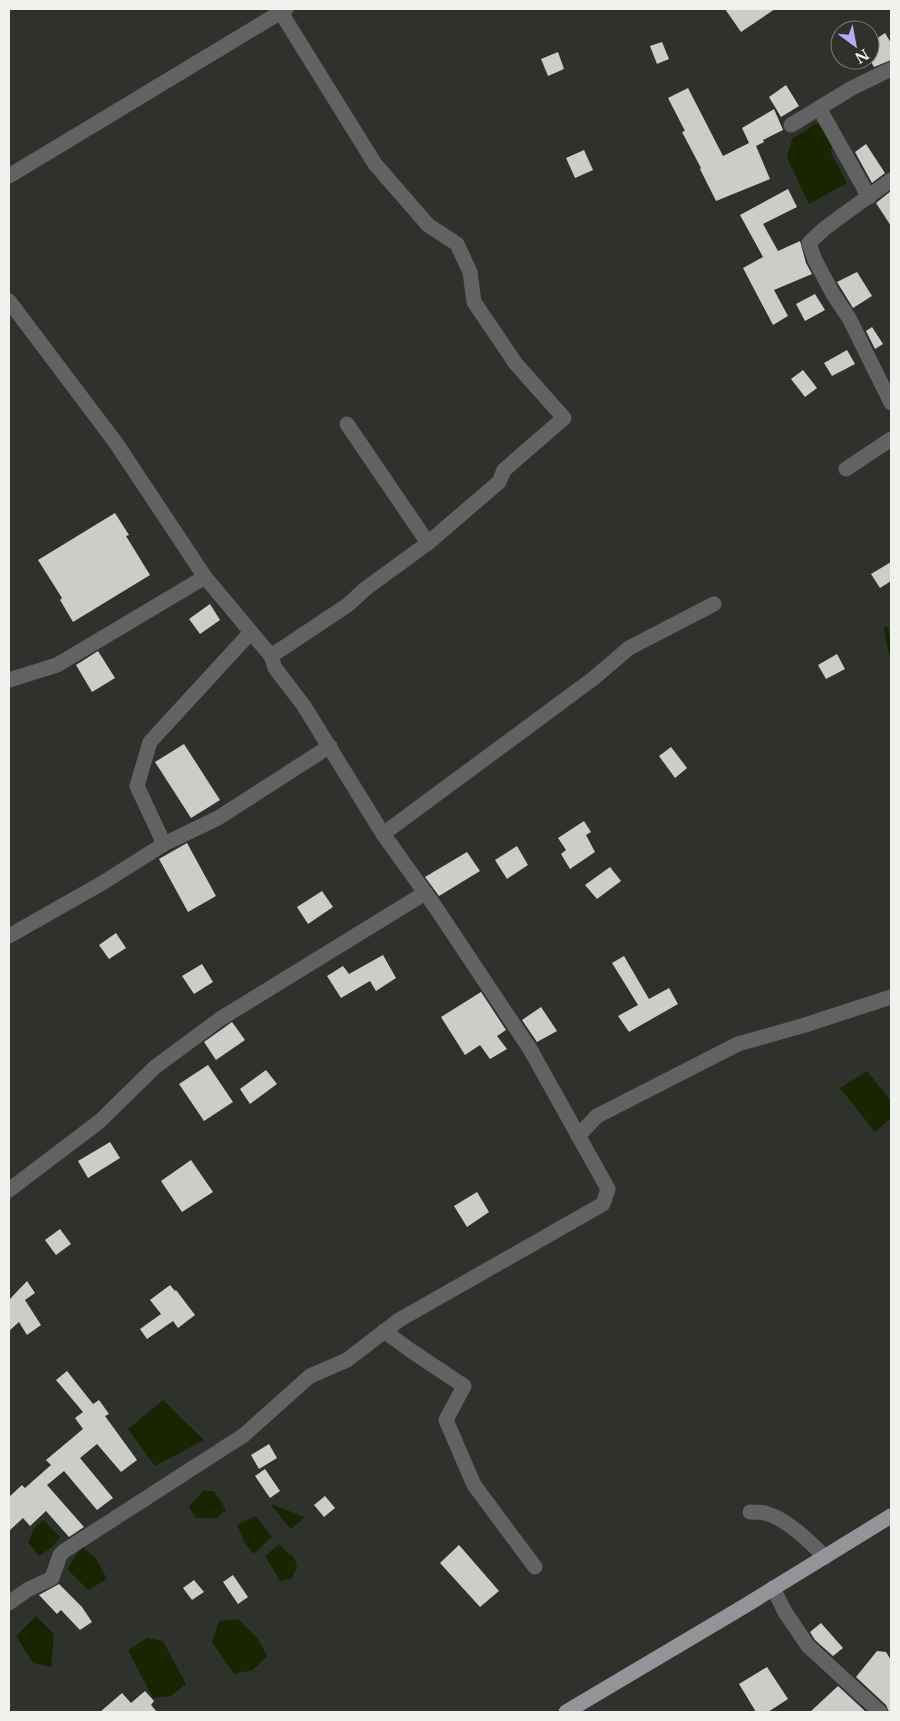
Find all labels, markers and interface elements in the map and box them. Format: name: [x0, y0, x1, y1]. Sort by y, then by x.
north arrow: [830, 20, 880, 70]
text: N: [852, 45, 872, 67]

